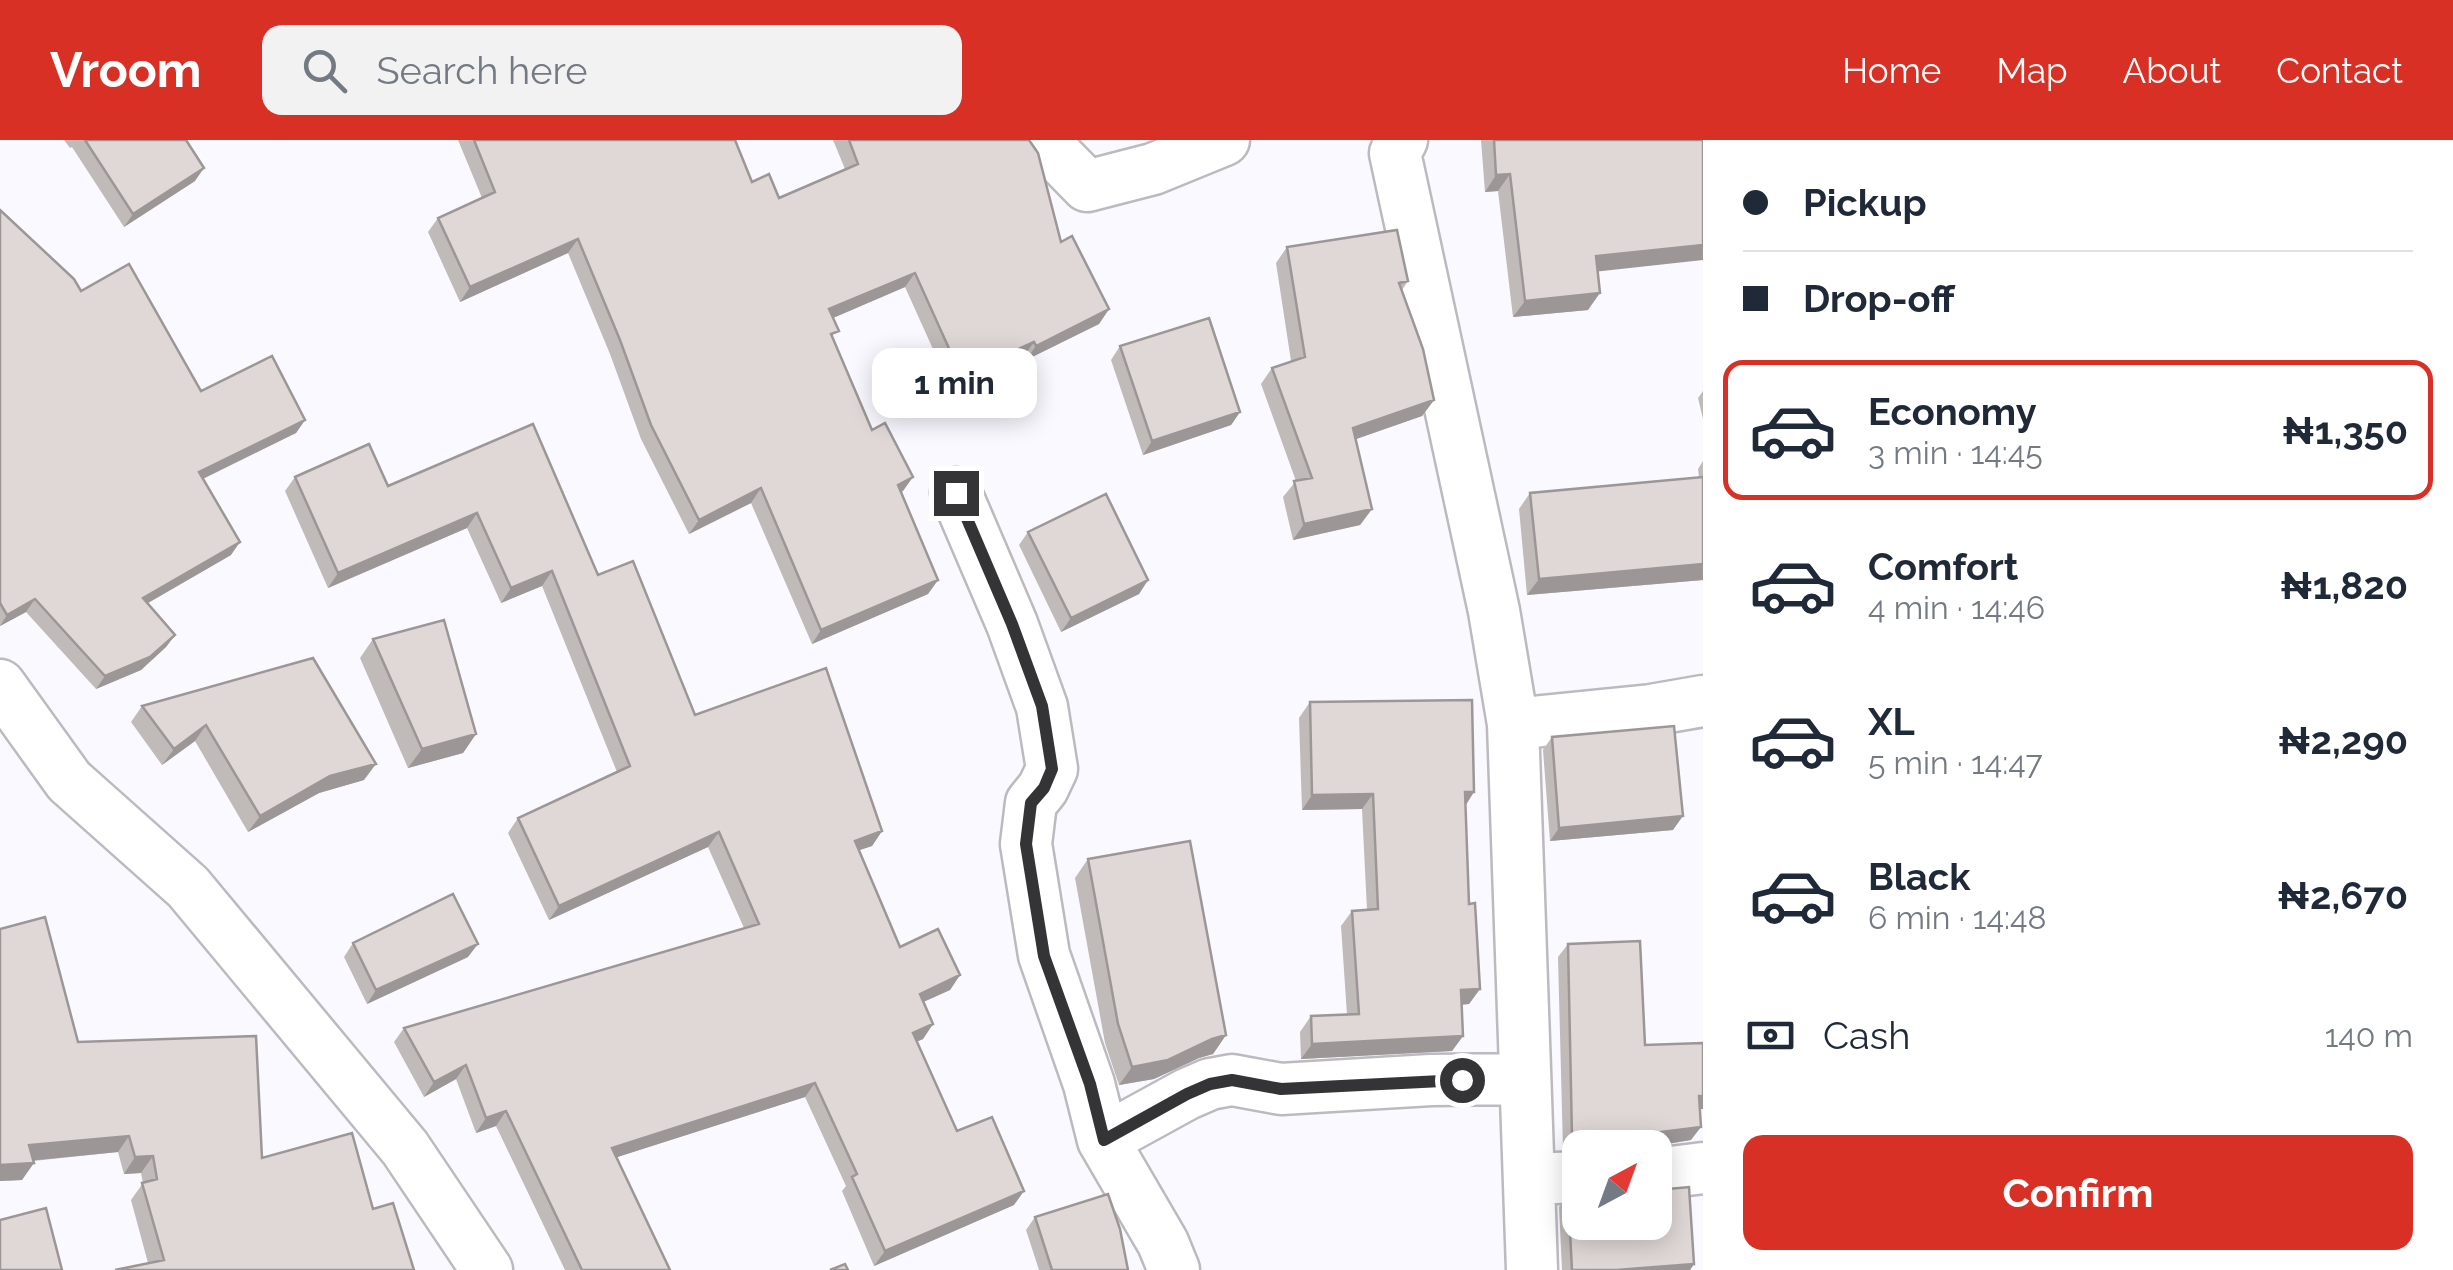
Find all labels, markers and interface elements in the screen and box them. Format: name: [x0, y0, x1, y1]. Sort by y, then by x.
search box: [262, 25, 962, 115]
text: Vroom: [50, 42, 202, 98]
icon: search: [297, 43, 352, 98]
text: Search here: [377, 48, 588, 93]
text: Home: [1842, 50, 1941, 91]
text: Map: [1996, 50, 2068, 91]
text: About: [2123, 50, 2221, 91]
text: Contact: [2276, 50, 2403, 91]
text: Pickup: [1803, 180, 1927, 225]
text: Drop-off: [1803, 276, 1955, 321]
callout: 1 min: [874, 348, 1038, 418]
text: 1 min: [914, 364, 995, 401]
icon: car: [1748, 385, 1838, 475]
text: Economy: [1868, 389, 2037, 434]
text: ₦1,350: [2282, 408, 2408, 453]
text: 3 min · 14:45: [1868, 434, 2043, 471]
route end: [934, 471, 979, 516]
icon: car: [1748, 540, 1838, 630]
text: Comfort: [1868, 544, 2018, 589]
text: ₦1,820: [2280, 563, 2408, 608]
text: 4 min · 14:46: [1868, 589, 2045, 626]
icon: car: [1748, 695, 1838, 785]
text: XL: [1868, 699, 1915, 744]
text: ₦2,290: [2278, 718, 2408, 763]
text: 5 min · 14:47: [1868, 744, 2043, 781]
icon: car: [1748, 850, 1838, 940]
text: Black: [1868, 854, 1970, 899]
text: ₦2,670: [2277, 873, 2408, 918]
text: 6 min · 14:48: [1868, 899, 2047, 936]
icon: cash: [1743, 1008, 1798, 1063]
text: Cash: [1823, 1013, 1910, 1058]
text: 140 m: [2325, 1017, 2413, 1054]
route start: [1440, 1058, 1485, 1103]
north arrow: [1562, 1130, 1672, 1240]
map controls: [1562, 1130, 1672, 1240]
button: Confirm: [1743, 1135, 2413, 1250]

